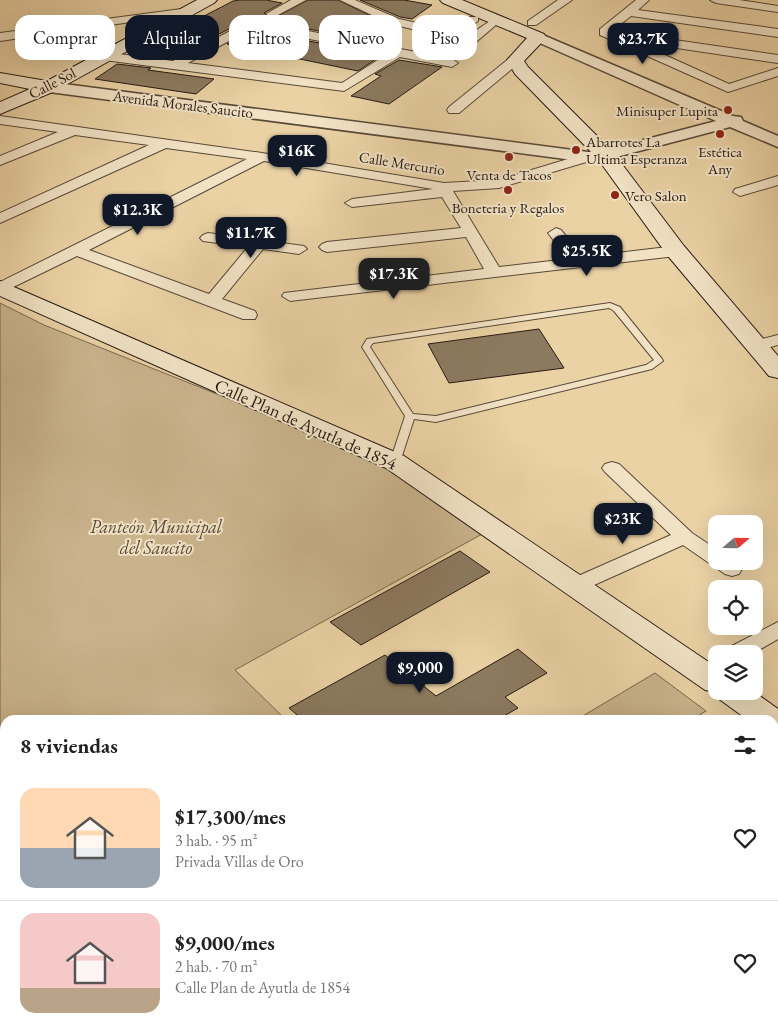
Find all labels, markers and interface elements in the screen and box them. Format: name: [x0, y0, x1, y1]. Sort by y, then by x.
chip: Comprar: [15, 15, 115, 60]
chip: Alquilar: [125, 15, 219, 60]
chip: Filtros: [229, 15, 309, 60]
chip: Nuevo: [319, 15, 402, 60]
chip: Piso: [412, 15, 477, 60]
pin: $23.7K: [602, 22, 684, 65]
text: $23.7K: [619, 28, 667, 49]
street label: Calle Sol: [25, 63, 79, 103]
street label: Avenida Morales Saucito: [111, 86, 254, 122]
place label: Minisuper Lupita: [616, 101, 718, 120]
marker: Minisuper Lupita: [722, 104, 734, 116]
marker: Estética Any: [714, 128, 726, 140]
place label: Abarrotes La Ultima Esperanza: [585, 132, 687, 168]
pin: $16K: [267, 134, 327, 177]
text: $16K: [279, 140, 315, 161]
place label: Estética Any: [698, 142, 742, 178]
marker: Abarrotes La Ultima Esperanza: [570, 144, 582, 156]
street label: Calle Mercurio: [358, 147, 446, 179]
marker: Venta de Tacos: [503, 151, 515, 163]
place label: Venta de Tacos: [466, 165, 552, 184]
marker: Boneteria y Regalos: [502, 184, 514, 196]
place label: Vero Salon: [625, 186, 687, 205]
marker: Vero Salon: [609, 189, 621, 201]
pin: $12.3K: [97, 194, 179, 236]
place label: Boneteria y Regalos: [452, 198, 565, 217]
text: $12.3K: [114, 199, 162, 220]
pin: $11.7K: [210, 216, 292, 259]
text: $11.7K: [227, 222, 275, 243]
pin: $25.5K: [546, 234, 628, 277]
text: $25.5K: [563, 240, 611, 261]
pin: $17.3K: [353, 258, 435, 300]
text: $17.3K: [370, 263, 418, 284]
street label: Calle Plan de Ayutla de 1854: [211, 373, 401, 475]
pin: $23K: [593, 502, 653, 545]
text: $23K: [605, 508, 641, 529]
park label: Panteón Municipal del Saucito: [90, 515, 223, 559]
north arrow: [708, 515, 762, 570]
map controls: [708, 515, 763, 700]
button: locate: [708, 580, 763, 635]
button: layers: [708, 645, 763, 700]
pin: $9,000: [379, 652, 461, 694]
text: $9,000: [397, 657, 443, 678]
icon: filters: [731, 731, 759, 759]
text: 8 viviendas: [20, 732, 118, 759]
text: $17,300/mes: [175, 803, 286, 830]
icon: home: [60, 808, 120, 868]
icon: heart: [731, 824, 759, 852]
text: 3 hab. · 95 m²: [175, 830, 257, 851]
text: Privada Villas de Oro: [175, 851, 304, 872]
text: $9,000/mes: [175, 929, 275, 956]
icon: home: [60, 933, 120, 993]
icon: heart: [731, 949, 759, 977]
text: 2 hab. · 70 m²: [175, 956, 257, 977]
text: Calle Plan de Ayutla de 1854: [175, 977, 350, 998]

